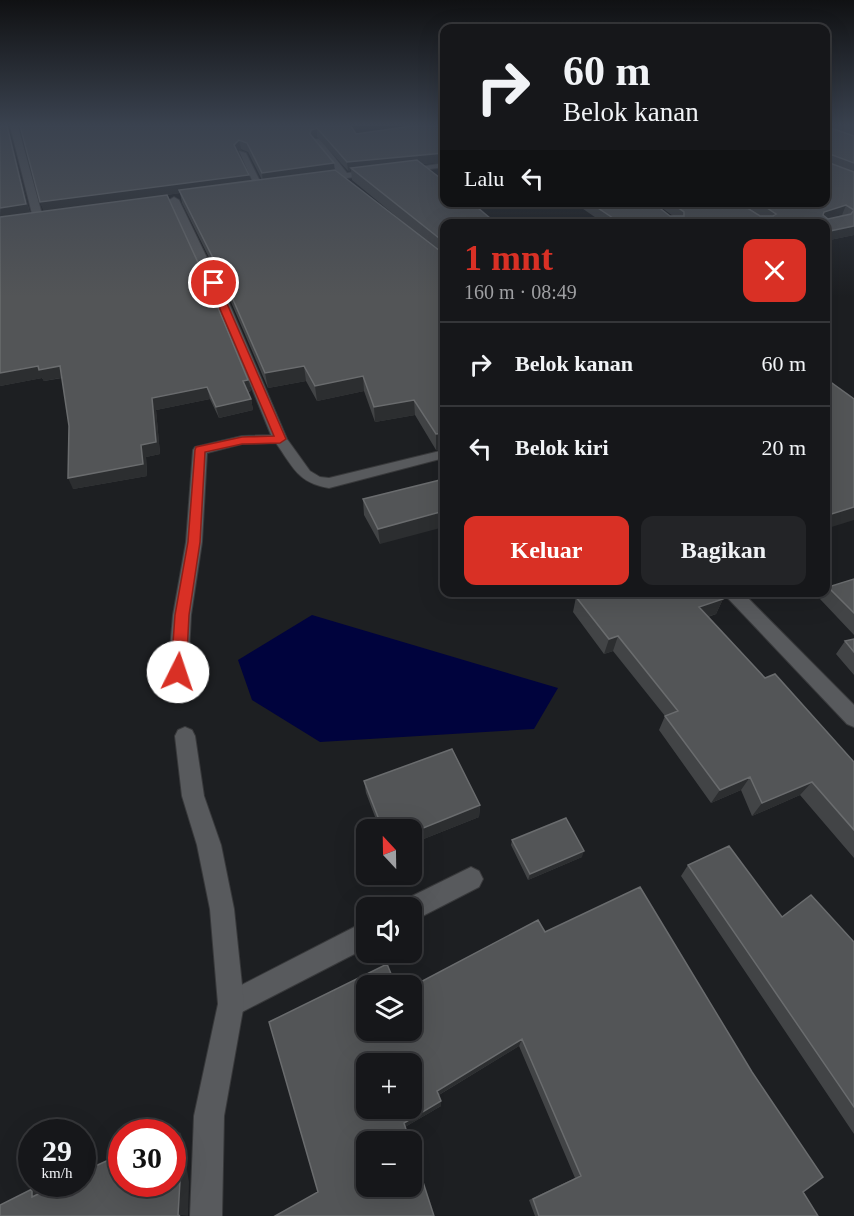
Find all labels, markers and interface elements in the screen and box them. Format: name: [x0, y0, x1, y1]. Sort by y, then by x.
icon: right: [464, 48, 542, 126]
text: 60 m: [563, 48, 651, 94]
text: Belok kanan: [563, 97, 699, 127]
icon: left: [516, 162, 549, 195]
text: Lalu: [464, 166, 504, 191]
text: 1 mnt: [464, 238, 553, 278]
button: close: [743, 239, 806, 302]
pin: [188, 257, 239, 308]
icon: arrive: [197, 266, 230, 299]
text: 160 m · 08:49: [464, 281, 577, 303]
icon: right: [464, 348, 497, 381]
text: Belok kanan: [515, 351, 633, 376]
text: 60 m: [761, 351, 806, 376]
icon: left: [464, 432, 497, 465]
text: Belok kiri: [515, 435, 609, 460]
text: 20 m: [761, 435, 806, 460]
button: Keluar: [464, 516, 629, 585]
button: Bagikan: [641, 516, 806, 585]
position arrow: [146, 640, 210, 704]
north arrow: [356, 819, 422, 885]
map controls: [356, 819, 422, 1197]
button: sound: [356, 897, 422, 963]
button: layers: [356, 975, 422, 1041]
button: +: [356, 1053, 422, 1119]
speed limit sign: 30: [108, 1119, 186, 1197]
button: −: [356, 1131, 422, 1197]
text: 29: [42, 1134, 72, 1167]
text: km/h: [42, 1165, 72, 1181]

